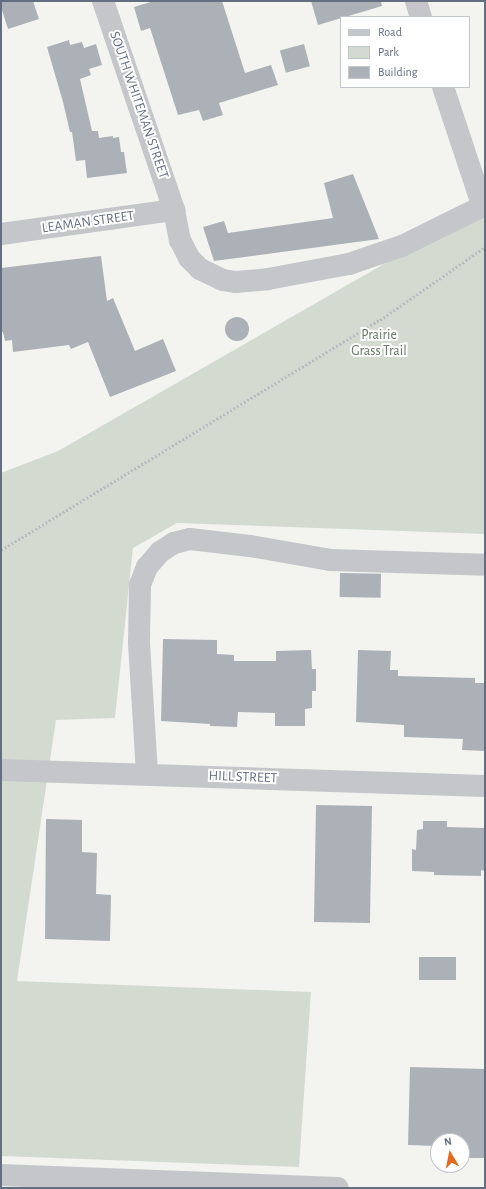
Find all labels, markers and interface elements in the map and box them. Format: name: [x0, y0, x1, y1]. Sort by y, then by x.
legend: [340, 16, 470, 88]
text: Road: [378, 26, 402, 38]
street label: SOUTH WHITEMAN STREET: [106, 29, 172, 181]
text: Park: [378, 46, 399, 58]
text: Building: [378, 66, 418, 78]
street label: LEAMAN STREET: [41, 207, 135, 237]
park label: Prairie Grass Trail: [351, 327, 407, 360]
street label: HILL STREET: [208, 767, 278, 787]
north arrow: [430, 1133, 470, 1173]
text: N: [443, 1136, 453, 1148]

